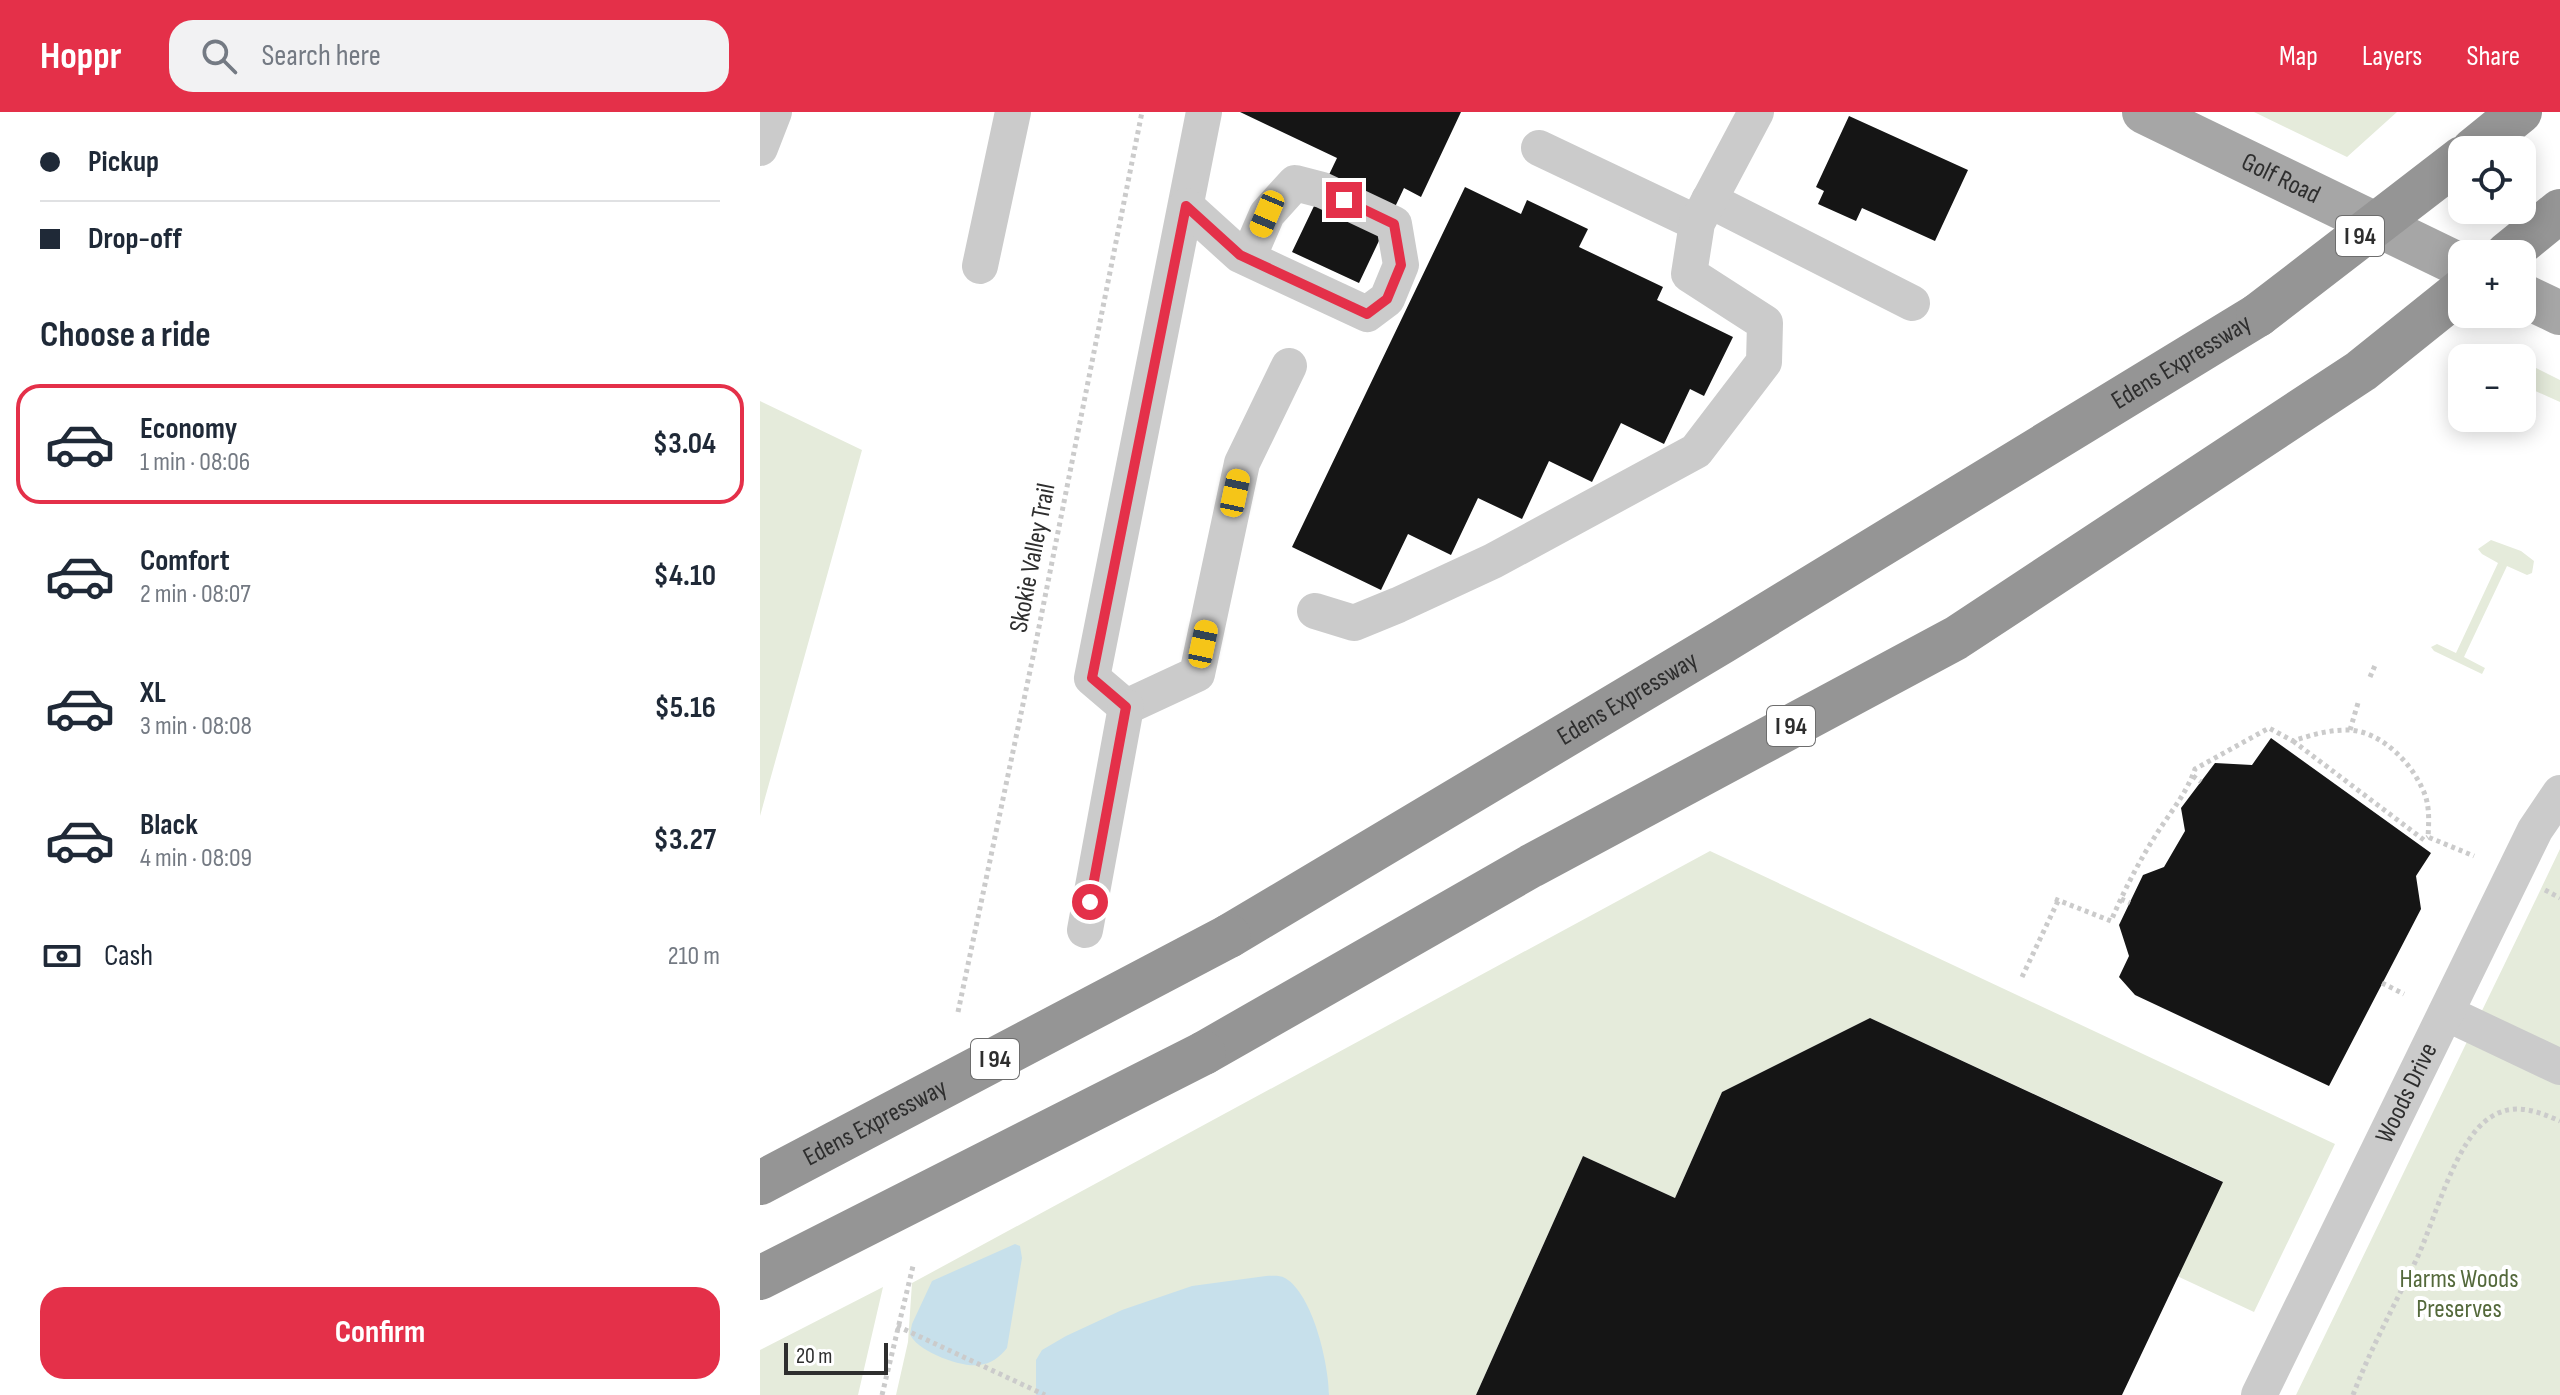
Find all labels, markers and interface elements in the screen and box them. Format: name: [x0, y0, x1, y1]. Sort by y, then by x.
search box: [169, 20, 729, 92]
text: Hoppr: [40, 34, 121, 79]
icon: search: [197, 34, 241, 78]
text: Search here: [261, 38, 381, 74]
text: Map: [2279, 40, 2318, 73]
text: Layers: [2362, 40, 2422, 73]
text: Share: [2466, 40, 2520, 73]
map controls: [2448, 136, 2536, 432]
button: locate: [2448, 136, 2536, 224]
text: Pickup: [88, 144, 159, 180]
street label: Golf Road: [2236, 146, 2325, 210]
route end: [1326, 182, 1362, 218]
car: [1247, 187, 1287, 241]
road number: I 94: [2336, 216, 2384, 256]
text: Drop-off: [88, 221, 182, 257]
button: +: [2448, 240, 2536, 328]
street label: Edens Expressway: [2106, 307, 2257, 416]
text: Choose a ride: [40, 314, 211, 357]
button: −: [2448, 344, 2536, 432]
icon: car: [44, 408, 116, 480]
text: Economy: [140, 411, 237, 447]
text: $3.04: [653, 426, 716, 462]
text: 1 min · 08:06: [140, 447, 250, 478]
car: [1218, 467, 1252, 519]
street label: Skokie Valley Trail: [1003, 481, 1063, 635]
icon: car: [44, 540, 116, 612]
text: Comfort: [140, 543, 230, 579]
text: $4.10: [654, 558, 716, 594]
text: 2 min · 08:07: [140, 579, 251, 610]
car: [1186, 618, 1220, 670]
street label: Edens Expressway: [1552, 645, 1703, 752]
icon: car: [44, 672, 116, 744]
text: XL: [140, 675, 166, 711]
text: $5.16: [655, 690, 716, 726]
road number: I 94: [1767, 706, 1815, 746]
text: 3 min · 08:08: [140, 711, 252, 742]
icon: car: [44, 804, 116, 876]
text: Black: [140, 807, 198, 843]
text: $3.27: [654, 822, 716, 858]
text: 4 min · 08:09: [140, 843, 252, 874]
route start: [1072, 884, 1108, 920]
icon: cash: [40, 934, 84, 978]
text: Cash: [104, 938, 153, 974]
text: 210 m: [668, 941, 720, 972]
street label: Woods Drive: [2369, 1038, 2444, 1148]
road number: I 94: [971, 1039, 1019, 1079]
street label: Edens Expressway: [798, 1072, 952, 1173]
park label: Harms Woods Preserves: [2399, 1264, 2519, 1325]
button: Confirm: [40, 1287, 720, 1379]
scale bar: [784, 1339, 888, 1375]
text: 20 m: [796, 1343, 833, 1370]

